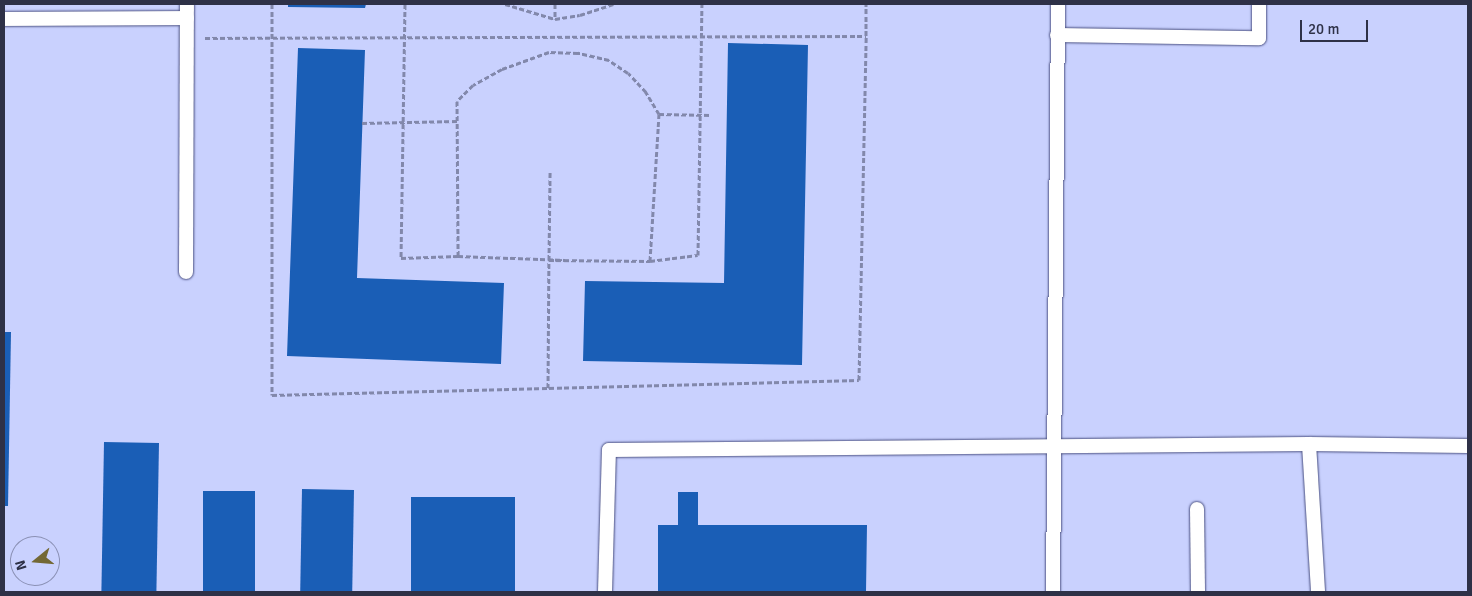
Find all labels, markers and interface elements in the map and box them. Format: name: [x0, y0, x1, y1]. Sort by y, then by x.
scale bar: [1302, 10, 1370, 42]
text: 20 m: [1308, 20, 1339, 38]
north arrow: [10, 536, 60, 586]
text: N: [12, 558, 31, 572]

